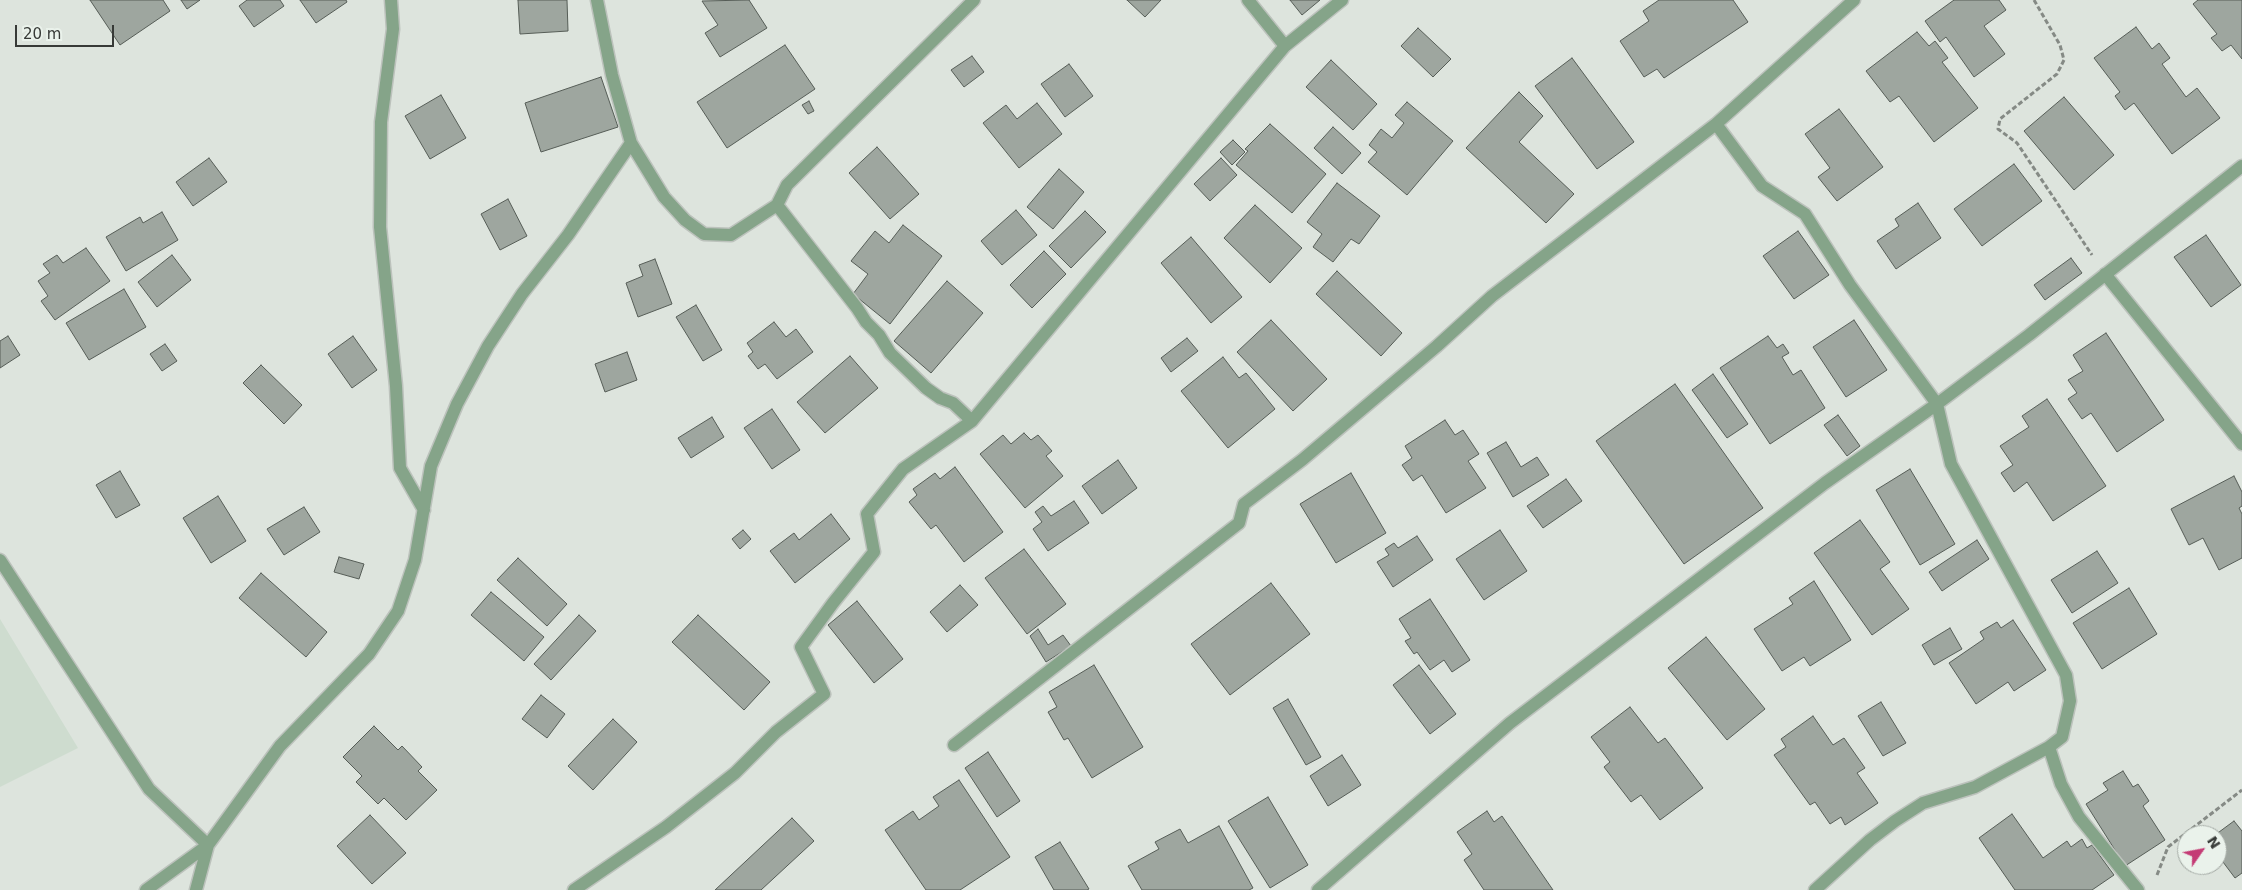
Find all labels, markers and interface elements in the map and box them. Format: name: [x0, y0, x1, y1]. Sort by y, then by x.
scale bar: [18, 15, 116, 47]
text: 20 m: [23, 25, 61, 43]
north arrow: [2177, 825, 2227, 875]
text: N: [2204, 833, 2224, 852]

